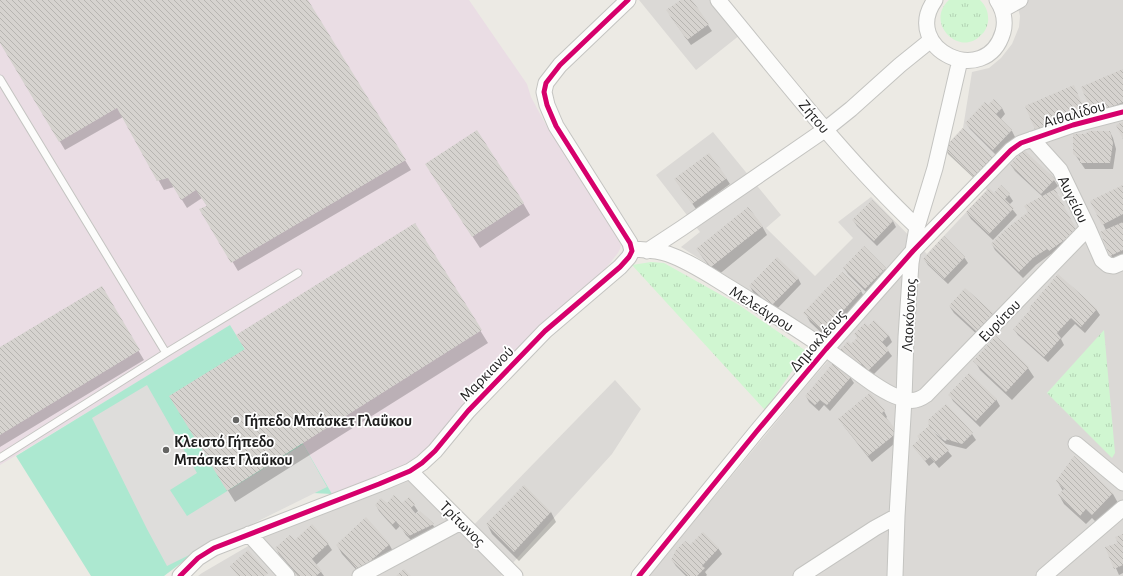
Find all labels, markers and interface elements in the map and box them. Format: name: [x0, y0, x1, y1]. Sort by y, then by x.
street label: Ζήτου: [796, 97, 833, 136]
street label: Αιθαλίδου: [1041, 97, 1107, 130]
street label: Αυγείου: [1055, 173, 1091, 225]
street label: Λαοκόοντος: [899, 278, 920, 352]
street label: Μελεάγρου: [727, 283, 796, 335]
street label: Ευρύτου: [976, 296, 1024, 345]
street label: Δημοκλέους: [787, 306, 850, 375]
street label: Μαρκιανού: [457, 343, 517, 404]
place label: Γήπεδο Μπάσκετ Γλαΰκου: [244, 413, 412, 429]
marker: Γήπεδο Μπάσκετ Γλαΰκου: [231, 415, 241, 425]
place label: Κλειστό Γήπεδο Μπάσκετ Γλαΰκου: [174, 434, 293, 468]
marker: Κλειστό Γήπεδο Μπάσκετ Γλαΰκου: [161, 445, 171, 455]
street label: Τρίτωνος: [436, 498, 488, 550]

